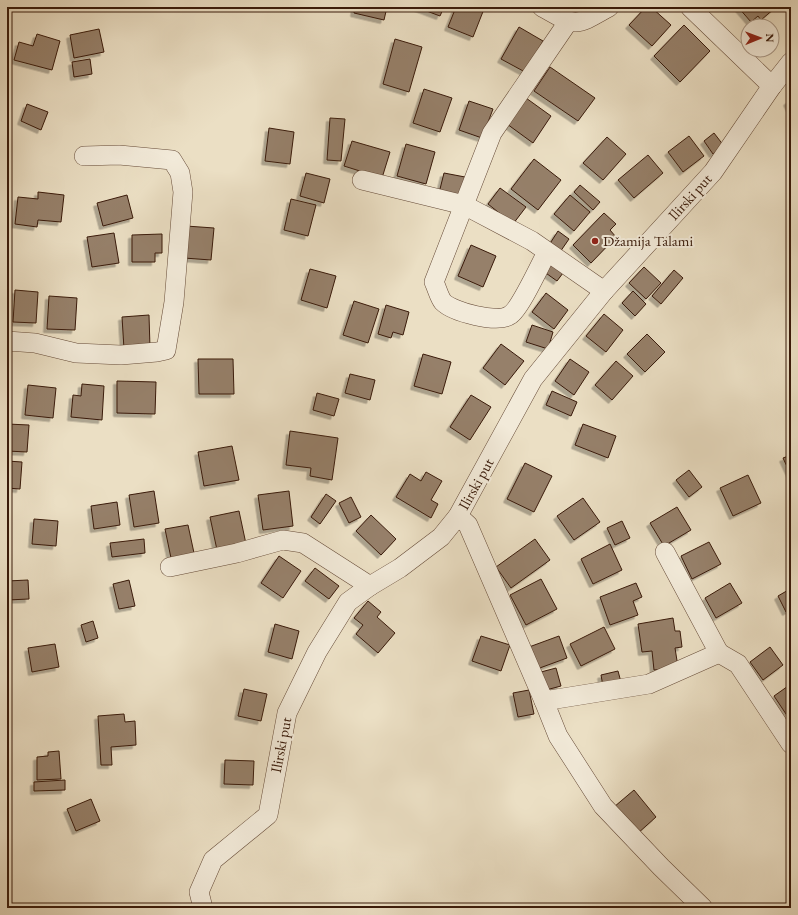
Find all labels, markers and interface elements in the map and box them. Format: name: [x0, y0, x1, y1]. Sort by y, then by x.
north arrow: [740, 18, 780, 58]
text: N: [763, 33, 777, 42]
street label: Ilirski put: [664, 169, 716, 224]
place label: Džamija Talami: [603, 231, 693, 250]
marker: Džamija Talami: [590, 236, 600, 246]
street label: Ilirski put: [454, 454, 498, 513]
street label: Ilirski put: [266, 715, 295, 774]

